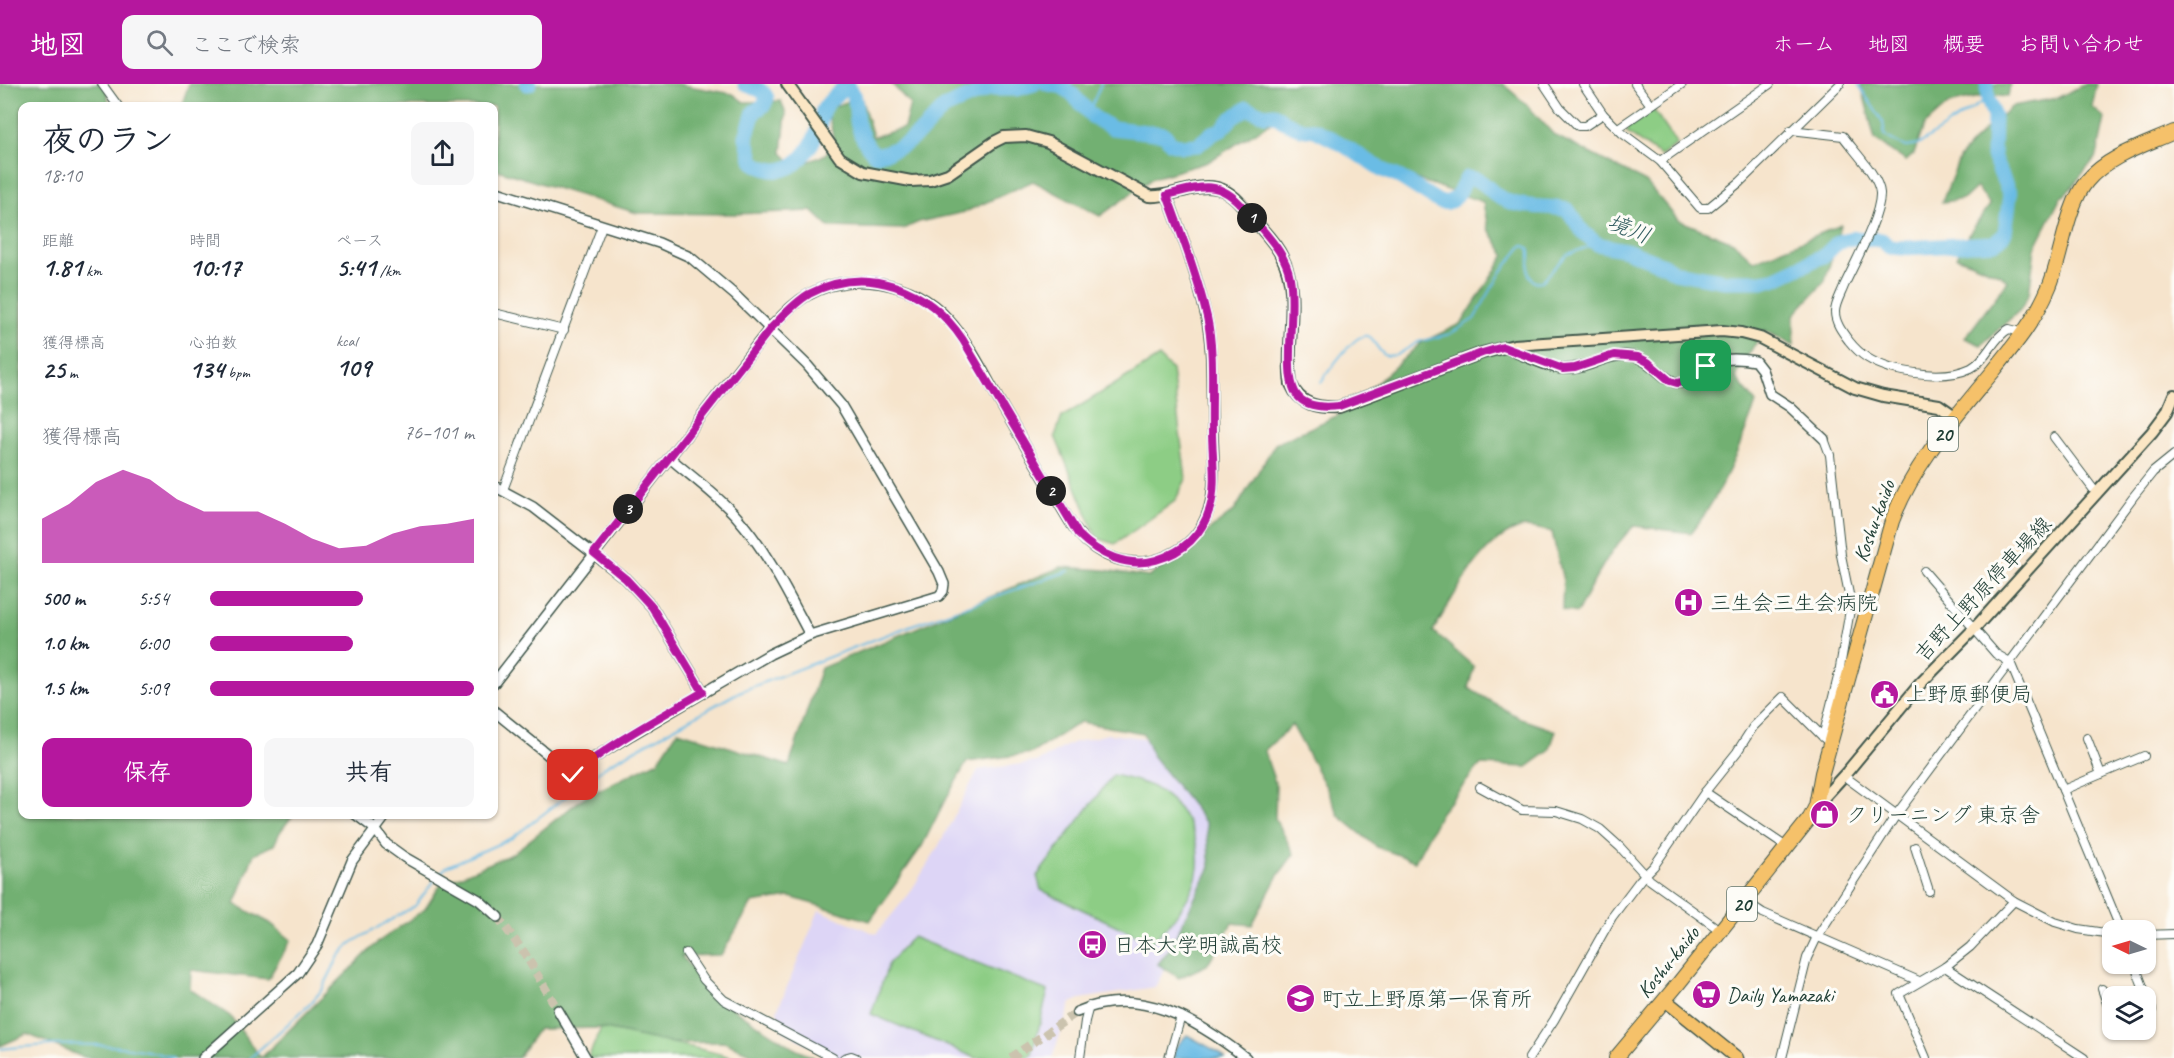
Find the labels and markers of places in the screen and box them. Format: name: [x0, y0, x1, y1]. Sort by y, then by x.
pin: 1: [1237, 203, 1267, 233]
pin: [1680, 340, 1731, 391]
pin: 2: [1036, 476, 1066, 506]
pin: 3: [613, 494, 643, 524]
hospital icon: 三生会三生会病院: [1673, 587, 1705, 619]
place label: 三生会三生会病院: [1710, 590, 1878, 616]
public building icon: 上野原郵便局: [1869, 678, 1901, 710]
place label: 上野原郵便局: [1906, 681, 2032, 707]
pin: [547, 749, 598, 800]
shop icon: クリーニング 東京舎: [1809, 799, 1841, 831]
place label: クリーニング 東京舎: [1846, 802, 2040, 828]
bus stop icon: 日本大学明誠高校: [1077, 929, 1109, 961]
place label: 日本大学明誠高校: [1114, 932, 1282, 958]
supermarket icon: Daily Yamazaki: [1690, 979, 1722, 1011]
place label: Daily Yamazaki: [1727, 982, 1837, 1008]
school or university icon: 町立上野原第一保育所: [1285, 983, 1317, 1015]
place label: 町立上野原第一保育所: [1322, 986, 1532, 1012]

